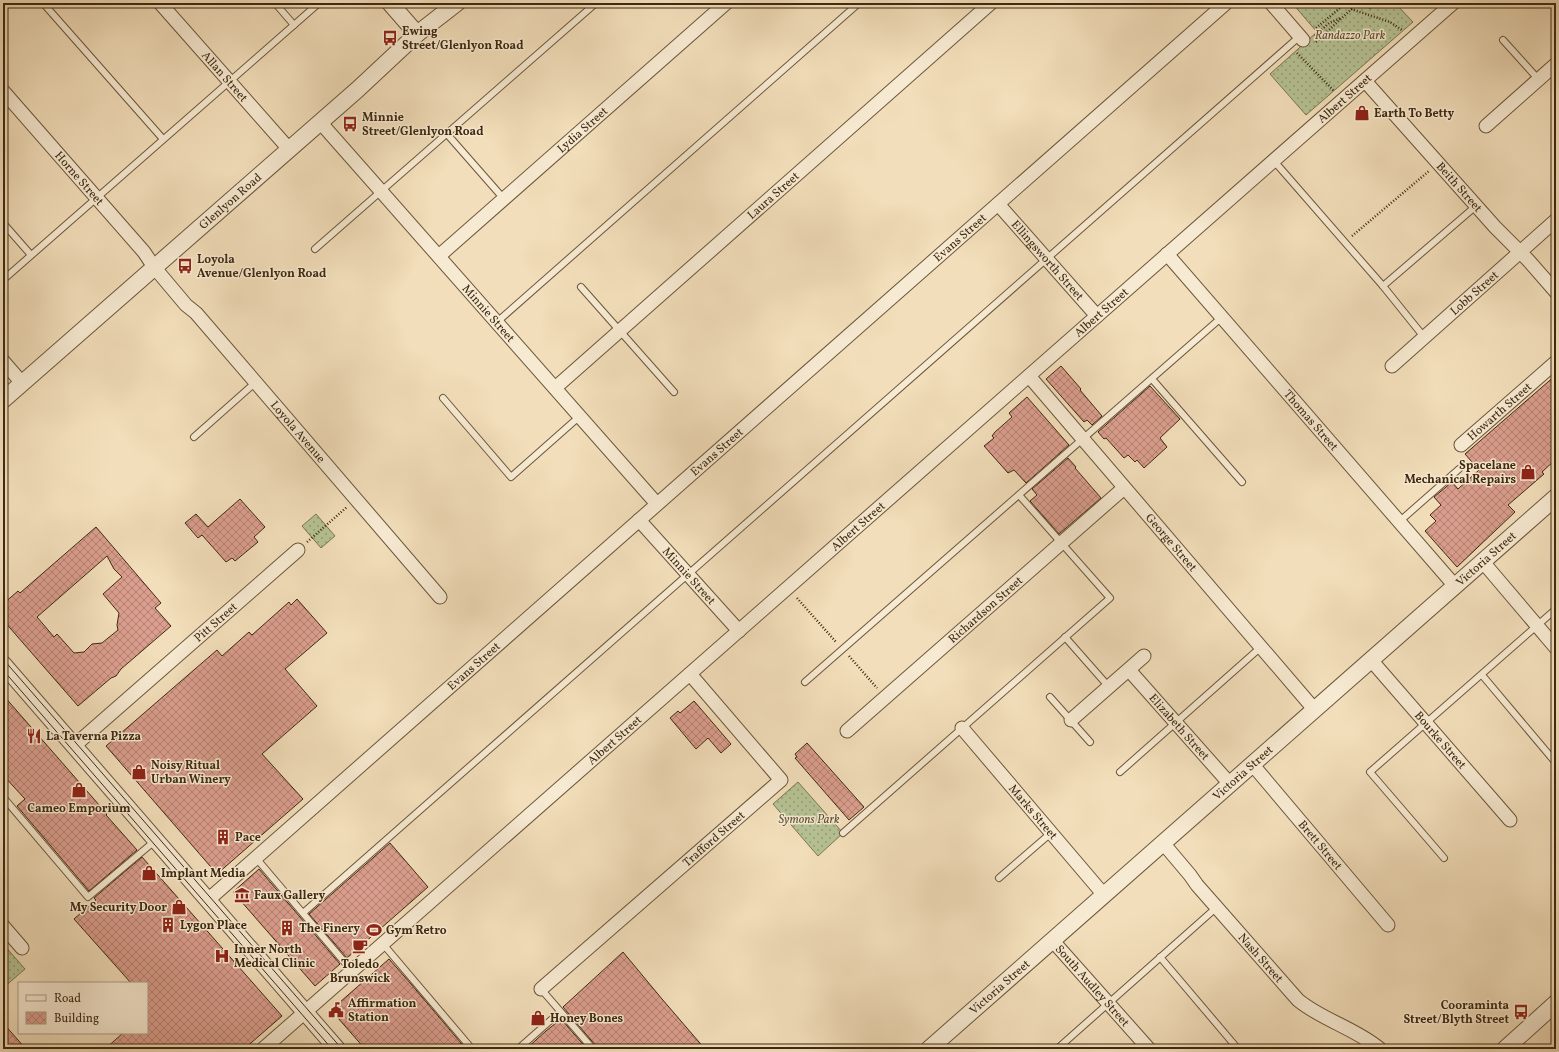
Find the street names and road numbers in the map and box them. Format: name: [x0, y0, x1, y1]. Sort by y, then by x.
street label: Allan Street: [197, 48, 251, 106]
street label: Albert Street: [1315, 71, 1376, 127]
street label: Lydia Street: [554, 104, 612, 157]
street label: Horne Street: [51, 148, 107, 209]
street label: Beith Street: [1432, 159, 1485, 216]
street label: Laura Street: [744, 169, 803, 223]
street label: Glenlyon Road: [196, 170, 266, 234]
street label: Evans Street: [930, 211, 990, 266]
street label: Ellingsworth Street: [1007, 217, 1087, 304]
street label: Lobb Street: [1447, 268, 1503, 320]
street label: Minnie Street: [458, 281, 518, 346]
street label: Albert Street: [1071, 285, 1133, 341]
street label: Howarth Street: [1464, 380, 1536, 445]
street label: Thomas Street: [1279, 387, 1341, 455]
street label: Loyola Avenue: [266, 398, 329, 467]
street label: Evans Street: [687, 425, 747, 480]
street label: Albert Street: [828, 499, 889, 555]
street label: George Street: [1141, 511, 1200, 575]
street label: Victoria Street: [1453, 528, 1520, 590]
street label: Minnie Street: [658, 544, 719, 609]
street label: Richardson Street: [945, 573, 1027, 648]
street label: Pitt Street: [191, 600, 241, 646]
street label: Evans Street: [444, 639, 504, 694]
street label: Elizabeth Street: [1145, 691, 1212, 764]
street label: Bourke Street: [1410, 708, 1469, 773]
street label: Albert Street: [585, 712, 646, 769]
street label: Victoria Street: [1210, 743, 1277, 805]
street label: Marks Street: [1004, 781, 1061, 843]
street label: Trafford Street: [680, 808, 749, 871]
street label: Brett Street: [1294, 817, 1345, 874]
street label: Nash Street: [1234, 930, 1286, 987]
street label: South Audley Street: [1051, 942, 1133, 1031]
street label: Victoria Street: [967, 957, 1034, 1019]

